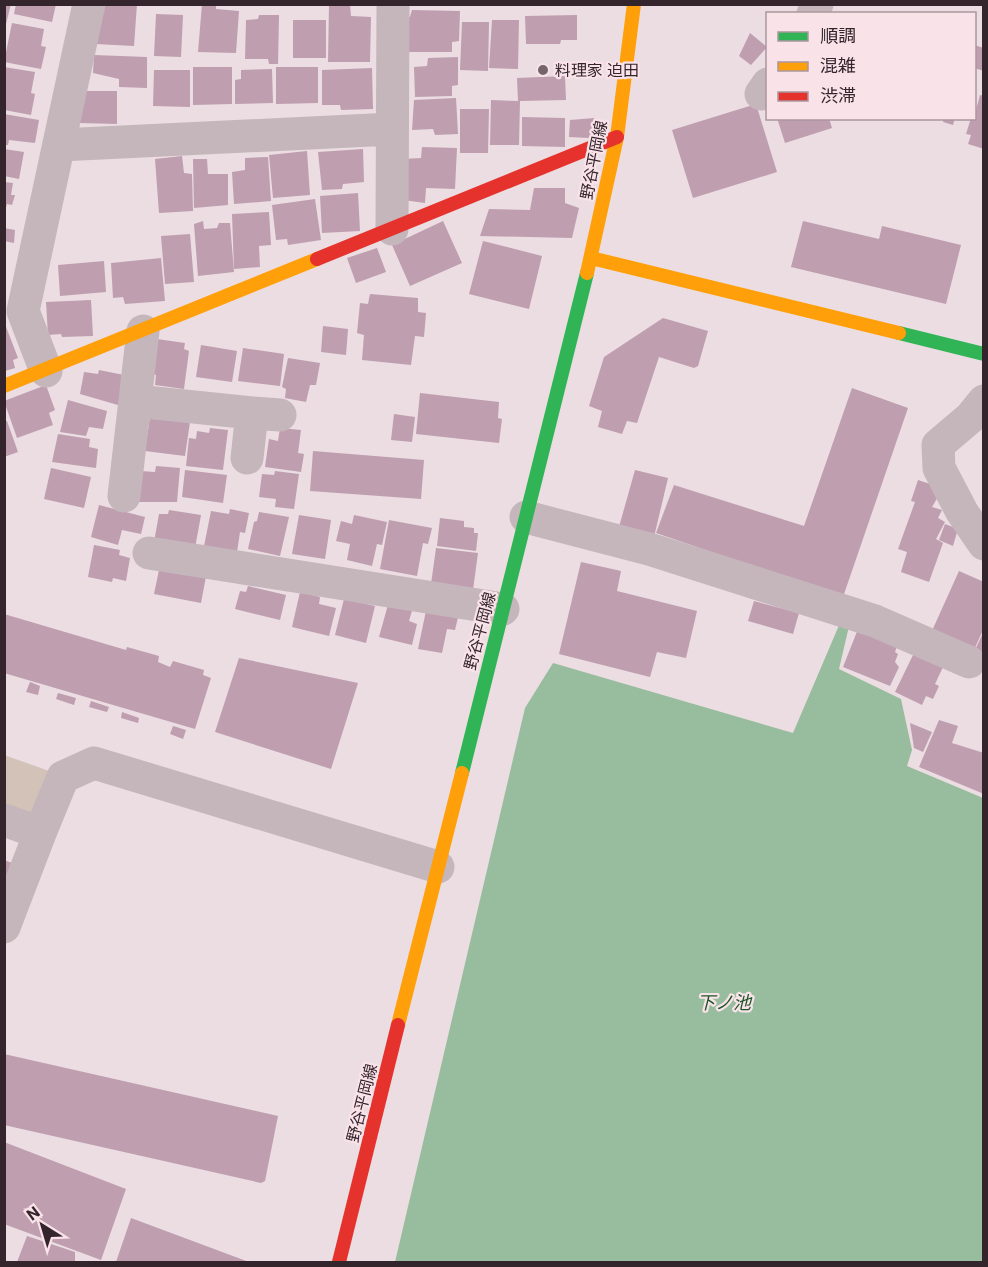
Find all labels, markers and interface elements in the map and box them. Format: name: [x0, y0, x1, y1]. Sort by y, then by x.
legend: [766, 12, 976, 120]
text: 順調: [820, 25, 856, 46]
text: 混雑: [820, 55, 856, 76]
place label: 料理家 迫田: [555, 61, 639, 80]
marker: 料理家 迫田: [536, 63, 550, 77]
text: 渋滞: [820, 85, 856, 106]
street label: 野谷平岡線: [577, 119, 611, 201]
street label: 野谷平岡線: [460, 590, 500, 672]
water label: 下ノ池: [697, 992, 753, 1013]
street label: 野谷平岡線: [343, 1062, 381, 1144]
north arrow: [12, 1195, 72, 1255]
text: N: [23, 1202, 44, 1224]

